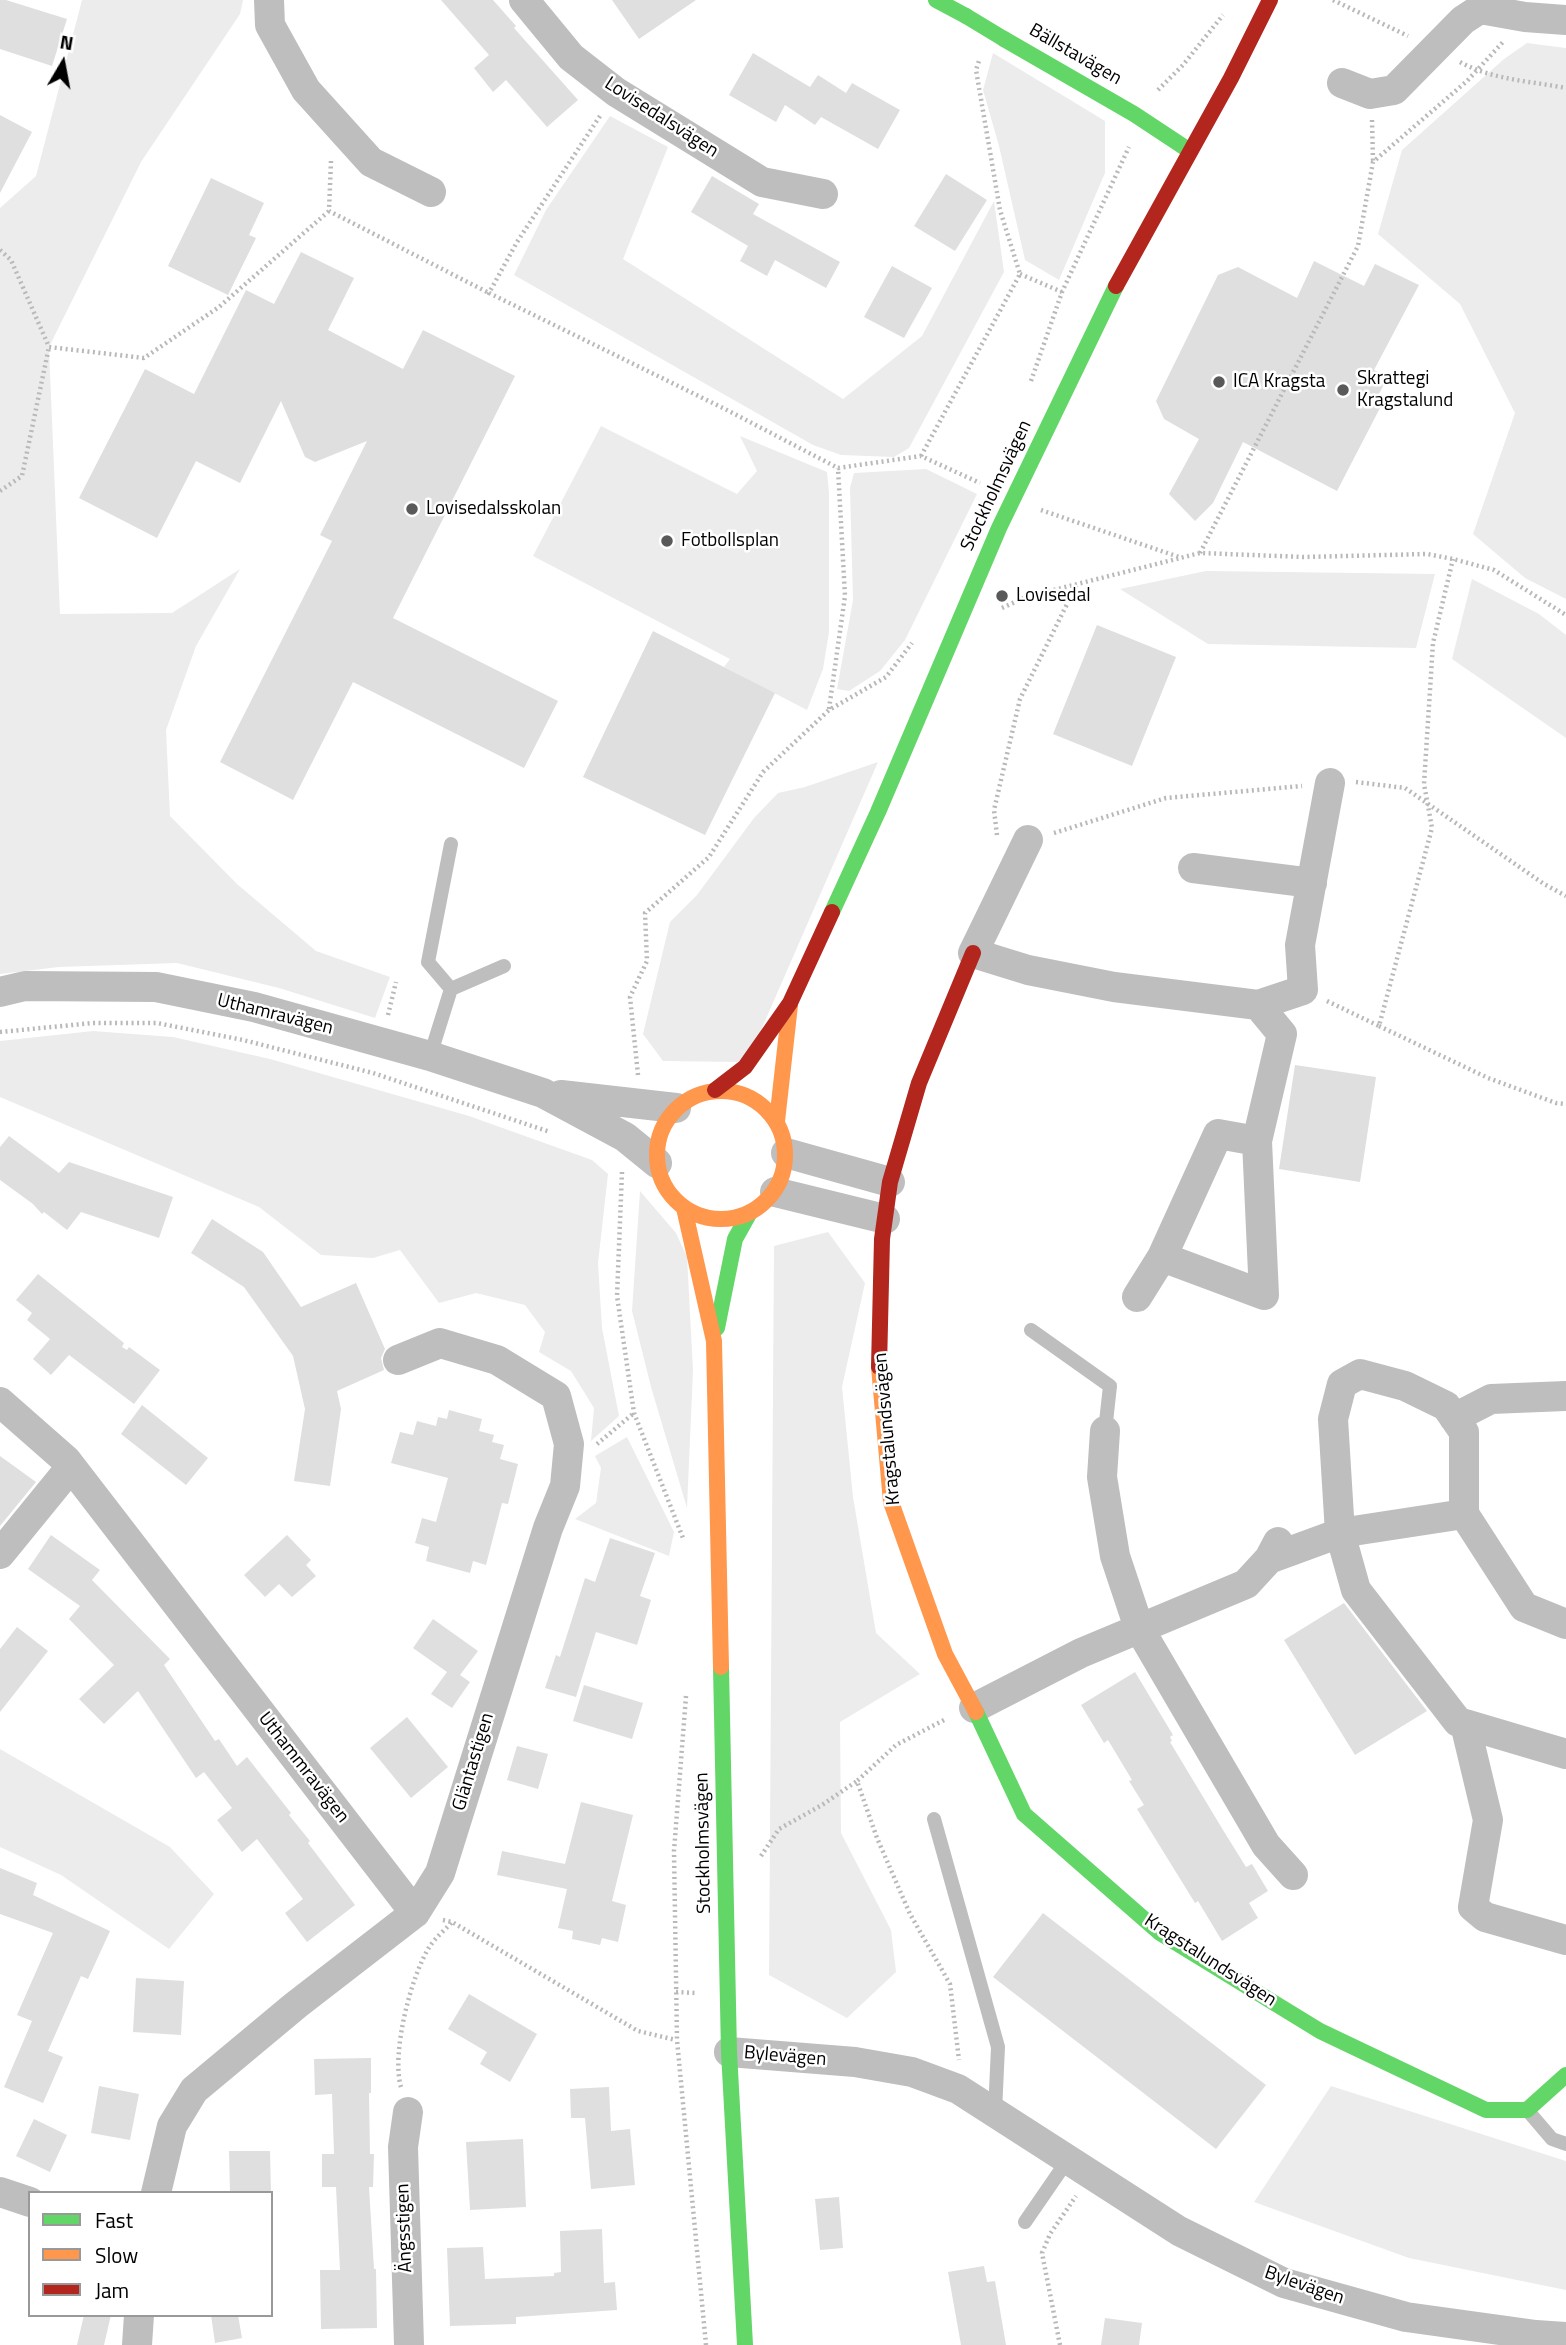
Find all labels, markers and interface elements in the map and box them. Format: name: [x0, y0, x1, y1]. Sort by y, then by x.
street label: Bällstavägen: [1025, 19, 1125, 91]
text: N: [58, 26, 76, 57]
north arrow: [28, 28, 98, 98]
street label: Lovisedalsvägen: [600, 73, 722, 163]
place label: Skrattegi Kragstalund: [1357, 368, 1453, 412]
place label: ICA Kragsta: [1233, 371, 1325, 393]
marker: ICA Kragsta: [1211, 374, 1227, 390]
marker: Skrattegi Kragstalund: [1335, 382, 1351, 398]
street label: Stockholmsvägen: [957, 417, 1037, 555]
place label: Lovisedalsskolan: [426, 498, 561, 520]
marker: Lovisedalsskolan: [404, 501, 420, 517]
place label: Fotbollsplan: [681, 530, 779, 552]
marker: Fotbollsplan: [659, 533, 675, 549]
place label: Lovisedal: [1016, 585, 1091, 607]
marker: Lovisedal: [994, 588, 1010, 604]
street label: Uthamravägen: [215, 990, 335, 1040]
street label: Kragstalundsvägen: [870, 1352, 906, 1506]
street label: Uthammravägen: [253, 1708, 353, 1828]
street label: Gläntastigen: [448, 1710, 500, 1814]
street label: Stockholmsvägen: [691, 1772, 717, 1914]
street label: Kragstalundsvägen: [1140, 1910, 1280, 2012]
street label: Bylevägen: [743, 2042, 827, 2072]
street label: Ängsstigen: [392, 2183, 418, 2273]
legend: [28, 2191, 273, 2317]
text: Fast: [95, 2204, 133, 2236]
text: Slow: [95, 2239, 138, 2271]
street label: Bylevägen: [1261, 2262, 1347, 2310]
text: Jam: [95, 2274, 129, 2306]

